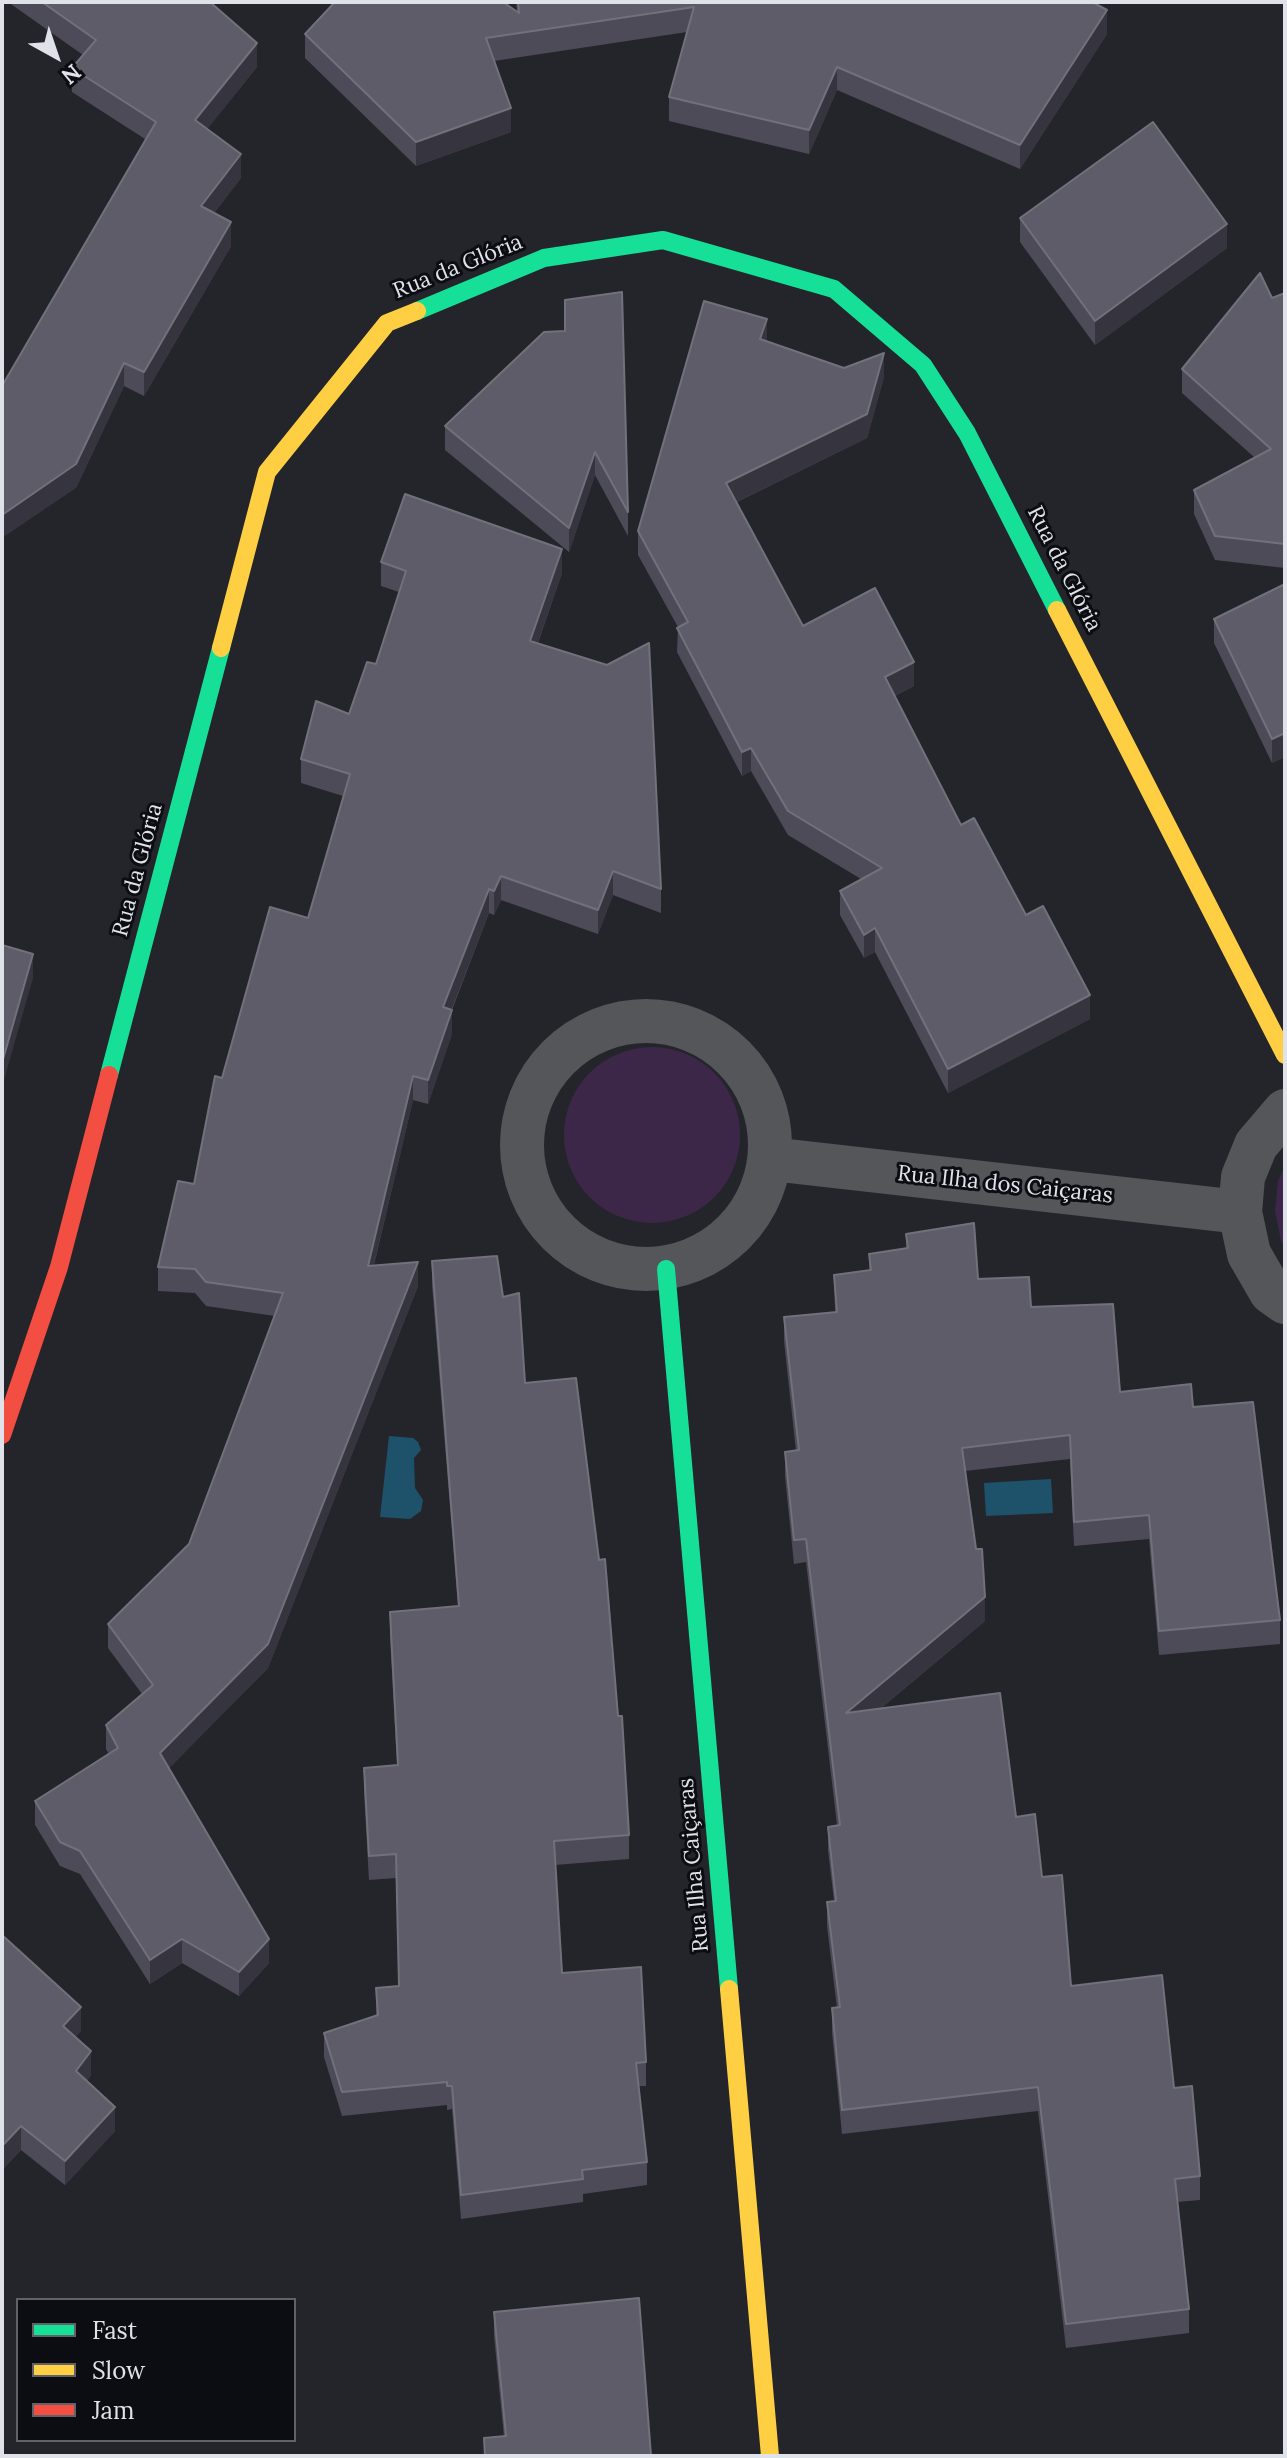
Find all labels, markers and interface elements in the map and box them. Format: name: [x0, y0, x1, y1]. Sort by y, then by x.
north arrow: [16, 16, 96, 96]
text: N: [56, 58, 87, 91]
street label: Rua da Glória: [390, 229, 526, 305]
street label: Rua da Glória: [1021, 502, 1107, 636]
street label: Rua da Glória: [108, 800, 168, 940]
street label: Rua Ilha dos Caiçaras: [896, 1161, 1114, 1209]
street label: Rua Ilha Caiçaras: [673, 1777, 715, 1953]
legend: [16, 2298, 296, 2442]
text: Fast: [92, 2315, 137, 2346]
text: Slow: [92, 2355, 145, 2386]
text: Jam: [92, 2395, 134, 2426]

